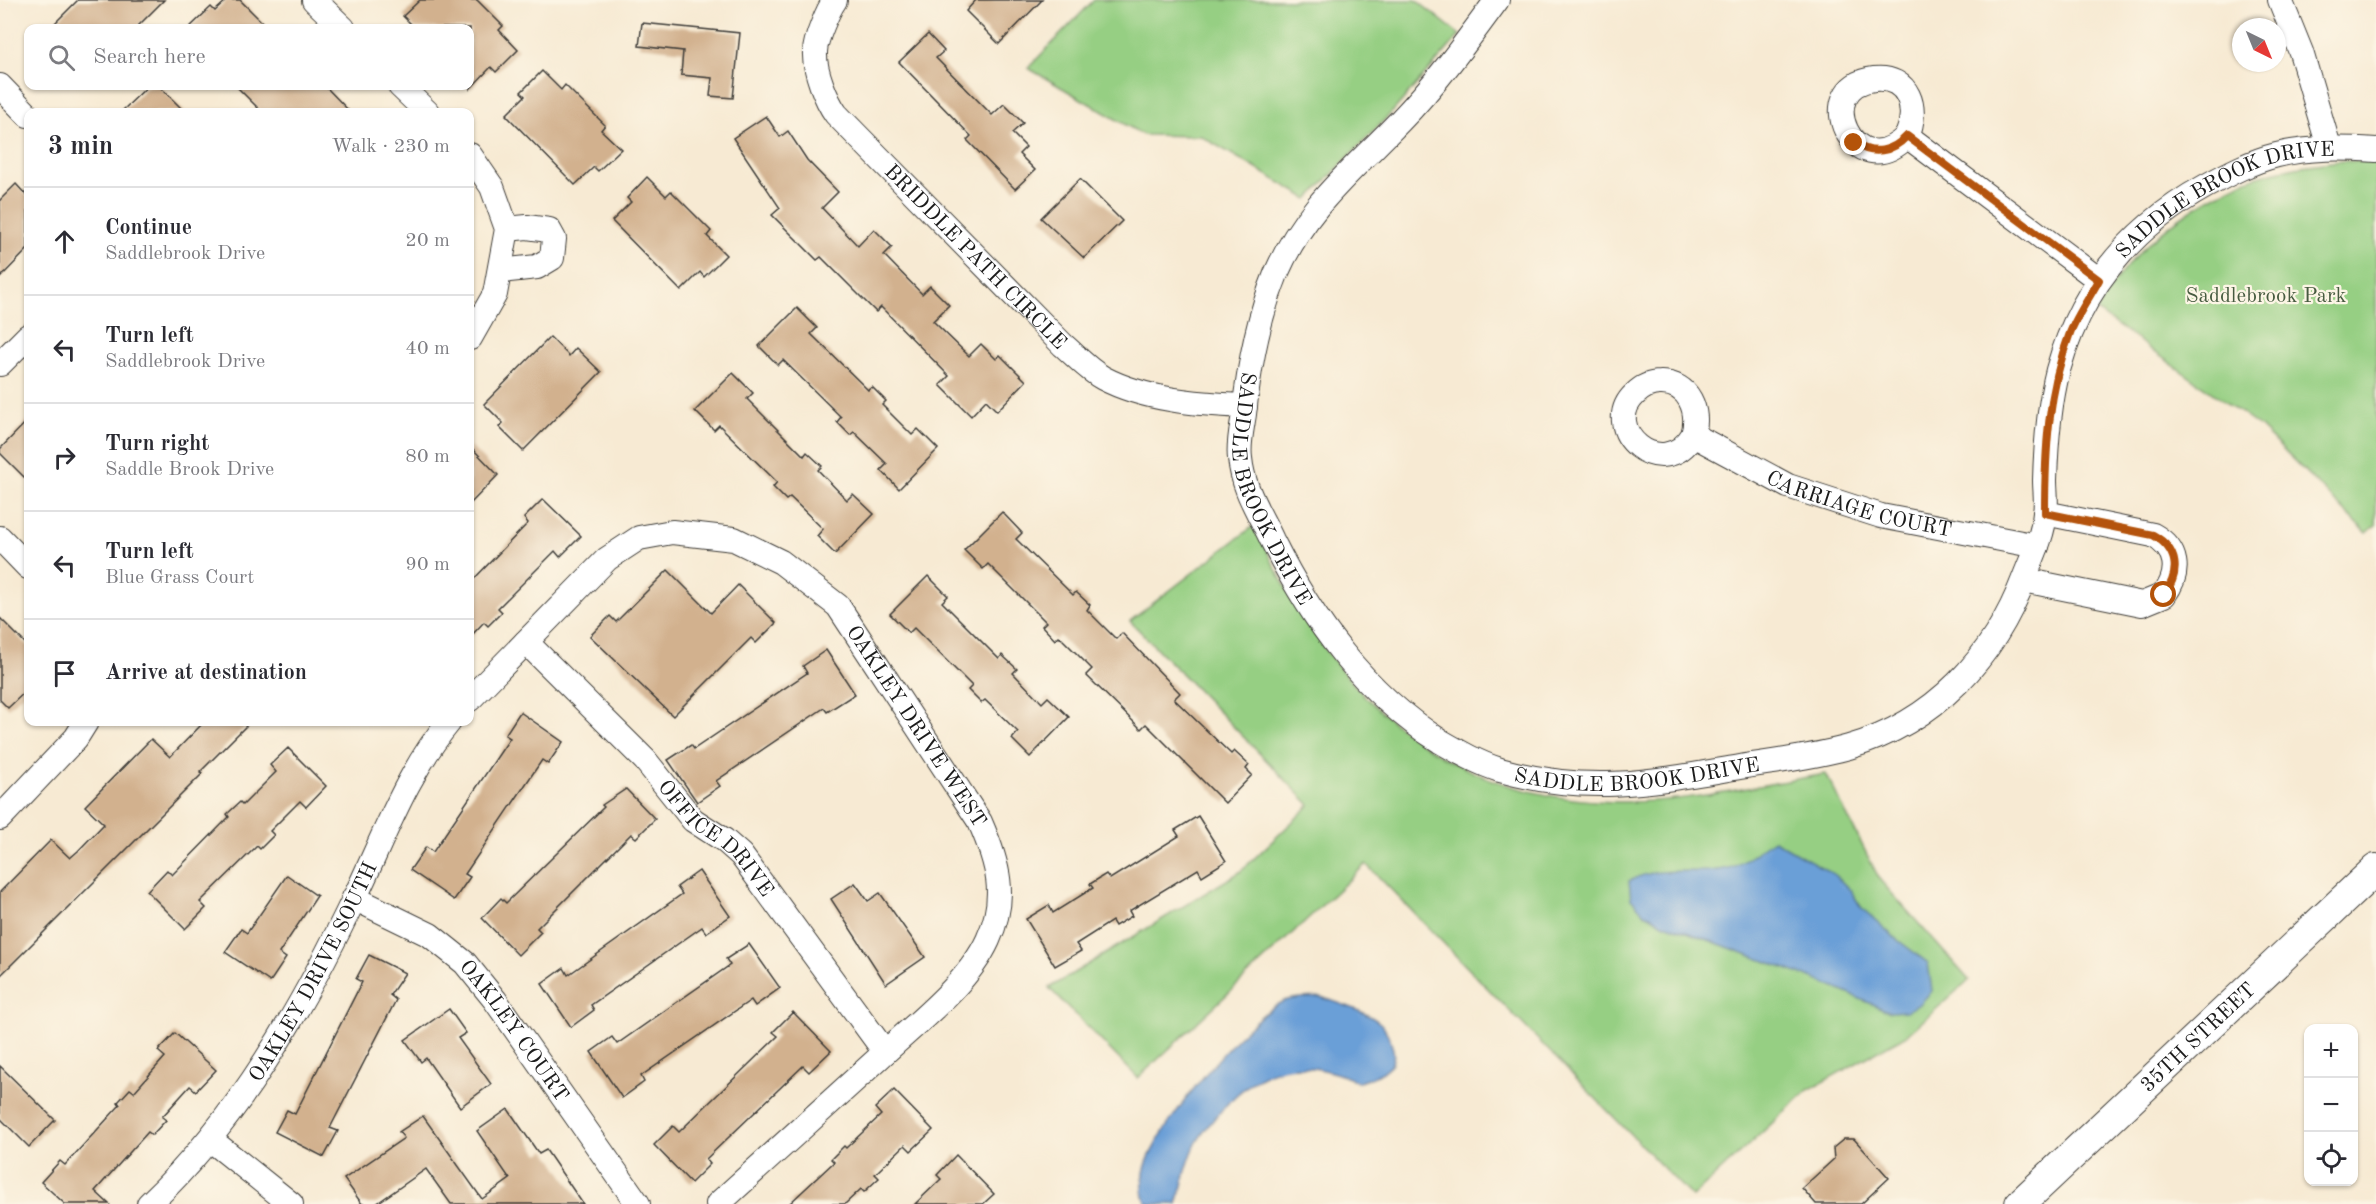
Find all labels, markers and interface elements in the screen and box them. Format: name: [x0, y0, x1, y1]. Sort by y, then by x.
north arrow: [2232, 18, 2286, 72]
search box: [24, 24, 474, 90]
icon: search: [45, 41, 78, 74]
text: Search here: [93, 46, 206, 68]
route end: [1840, 129, 1866, 155]
text: 3 min: [48, 134, 113, 160]
text: Walk · 230 m: [331, 137, 450, 157]
street label: SADDLE BROOK DRIVE: [2112, 140, 2335, 263]
street label: BRIDDLE PATH CIRCLE: [880, 161, 1070, 354]
text: Continue: [105, 217, 192, 239]
icon: ahead: [48, 225, 81, 258]
text: 20 m: [405, 231, 450, 251]
text: Saddlebrook Drive: [105, 244, 265, 264]
park label: Saddlebrook Park: [2186, 286, 2347, 307]
text: Turn left: [105, 325, 194, 347]
icon: left: [48, 333, 81, 366]
text: 40 m: [405, 339, 450, 359]
text: Saddlebrook Drive: [105, 352, 265, 372]
street label: SADDLE BROOK DRIVE: [1227, 370, 1315, 609]
text: Turn right: [105, 433, 209, 455]
icon: right: [48, 441, 81, 474]
text: 80 m: [405, 447, 450, 467]
text: Saddle Brook Drive: [105, 460, 274, 480]
street label: CARRIAGE COURT: [1762, 467, 1954, 541]
text: Turn left: [105, 541, 194, 563]
icon: left: [48, 549, 81, 582]
text: 90 m: [405, 555, 450, 575]
text: Blue Grass Court: [105, 568, 254, 588]
route start: [2150, 581, 2176, 607]
street label: OAKLEY DRIVE WEST: [842, 622, 989, 831]
icon: arrive: [48, 657, 81, 690]
text: Arrive at destination: [105, 662, 307, 684]
street label: SADDLE BROOK DRIVE: [1512, 755, 1761, 796]
street label: OFFICE DRIVE: [653, 776, 777, 901]
street label: OAKLEY DRIVE SOUTH: [246, 859, 382, 1086]
street label: OAKLEY COURT: [455, 956, 572, 1106]
street label: 35TH STREET: [2137, 979, 2260, 1097]
map controls: [2304, 1024, 2358, 1186]
button: +: [2304, 1024, 2358, 1078]
button: −: [2304, 1078, 2358, 1132]
button: locate: [2304, 1132, 2358, 1186]

